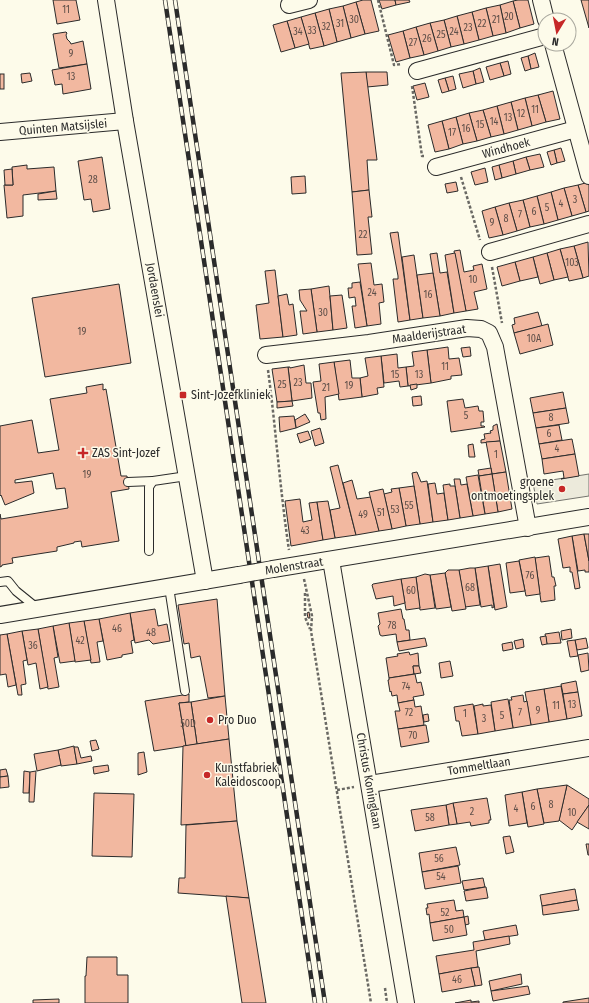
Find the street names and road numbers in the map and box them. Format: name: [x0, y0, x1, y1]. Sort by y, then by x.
street label: Quinten Matsijslei: [18, 116, 108, 138]
street label: Windhoek: [481, 135, 532, 161]
street label: Jordaenslei: [143, 262, 167, 318]
street label: Maalderijstraat: [391, 322, 467, 346]
street label: Molenstraat: [264, 554, 324, 578]
street label: Christus Koninglaan: [354, 732, 384, 830]
street label: Tommeltlaan: [446, 754, 512, 778]

